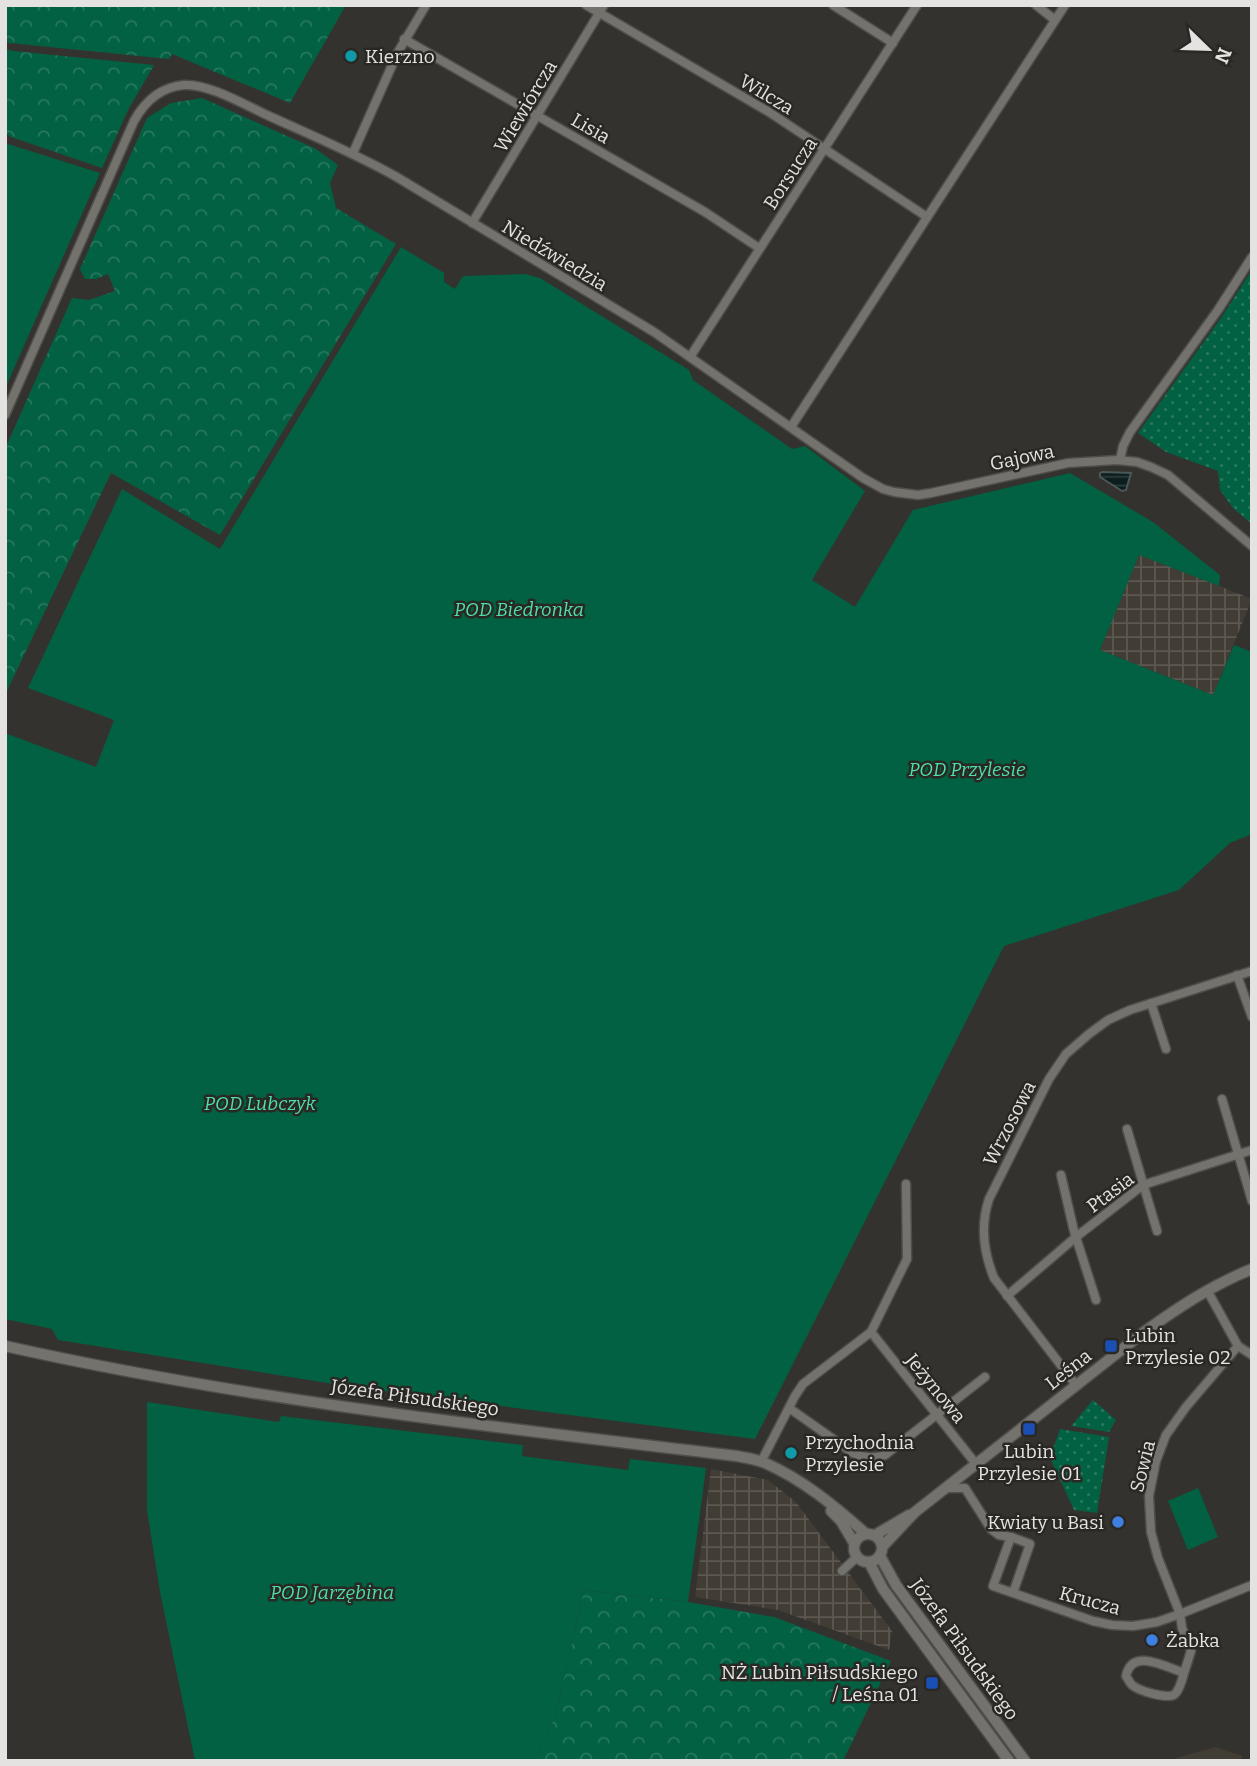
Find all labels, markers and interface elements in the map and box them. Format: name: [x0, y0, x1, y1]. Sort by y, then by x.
north arrow: [1173, 14, 1243, 84]
text: N: [1210, 44, 1237, 67]
place label: Kierzno: [365, 45, 435, 68]
marker: Kierzno: [343, 48, 359, 64]
street label: Wiewiórcza: [489, 56, 562, 156]
street label: Wilcza: [736, 69, 798, 120]
street label: Lisia: [567, 108, 615, 149]
street label: Borsucza: [759, 132, 823, 214]
street label: Niedźwiedzia: [498, 215, 612, 296]
street label: Gajowa: [988, 439, 1057, 476]
park label: POD Biedronka: [454, 598, 584, 621]
park label: POD Przylesie: [908, 758, 1026, 781]
street label: Wrzosowa: [978, 1077, 1041, 1169]
park label: POD Lubczyk: [204, 1092, 317, 1115]
street label: Ptasia: [1082, 1167, 1139, 1218]
place label: Lubin Przylesie 02: [1125, 1324, 1231, 1369]
marker: Lubin Przylesie 02: [1103, 1338, 1119, 1354]
street label: Leśna: [1041, 1344, 1096, 1395]
street label: Jeżynowa: [900, 1348, 971, 1428]
street label: Józefa Piłsudskiego: [328, 1374, 500, 1421]
marker: Lubin Przylesie 01: [1021, 1421, 1037, 1437]
place label: Przychodnia Przylesie: [805, 1431, 915, 1476]
street label: Sowia: [1125, 1437, 1160, 1494]
place label: Lubin Przylesie 01: [978, 1440, 1081, 1485]
marker: Przychodnia Przylesie: [783, 1445, 799, 1461]
place label: Kwiaty u Basi: [987, 1511, 1104, 1534]
marker: Kwiaty u Basi: [1110, 1514, 1126, 1530]
street label: Józefa Piłsudskiego: [905, 1573, 1024, 1725]
park label: POD Jarzębina: [270, 1581, 394, 1604]
street label: Krucza: [1057, 1581, 1124, 1620]
place label: Żabka: [1166, 1629, 1220, 1652]
marker: Żabka: [1144, 1632, 1160, 1648]
place label: NŻ Lubin Piłsudskiego / Leśna 01: [721, 1661, 918, 1706]
marker: NŻ Lubin Piłsudskiego / Leśna 01: [924, 1675, 940, 1691]

